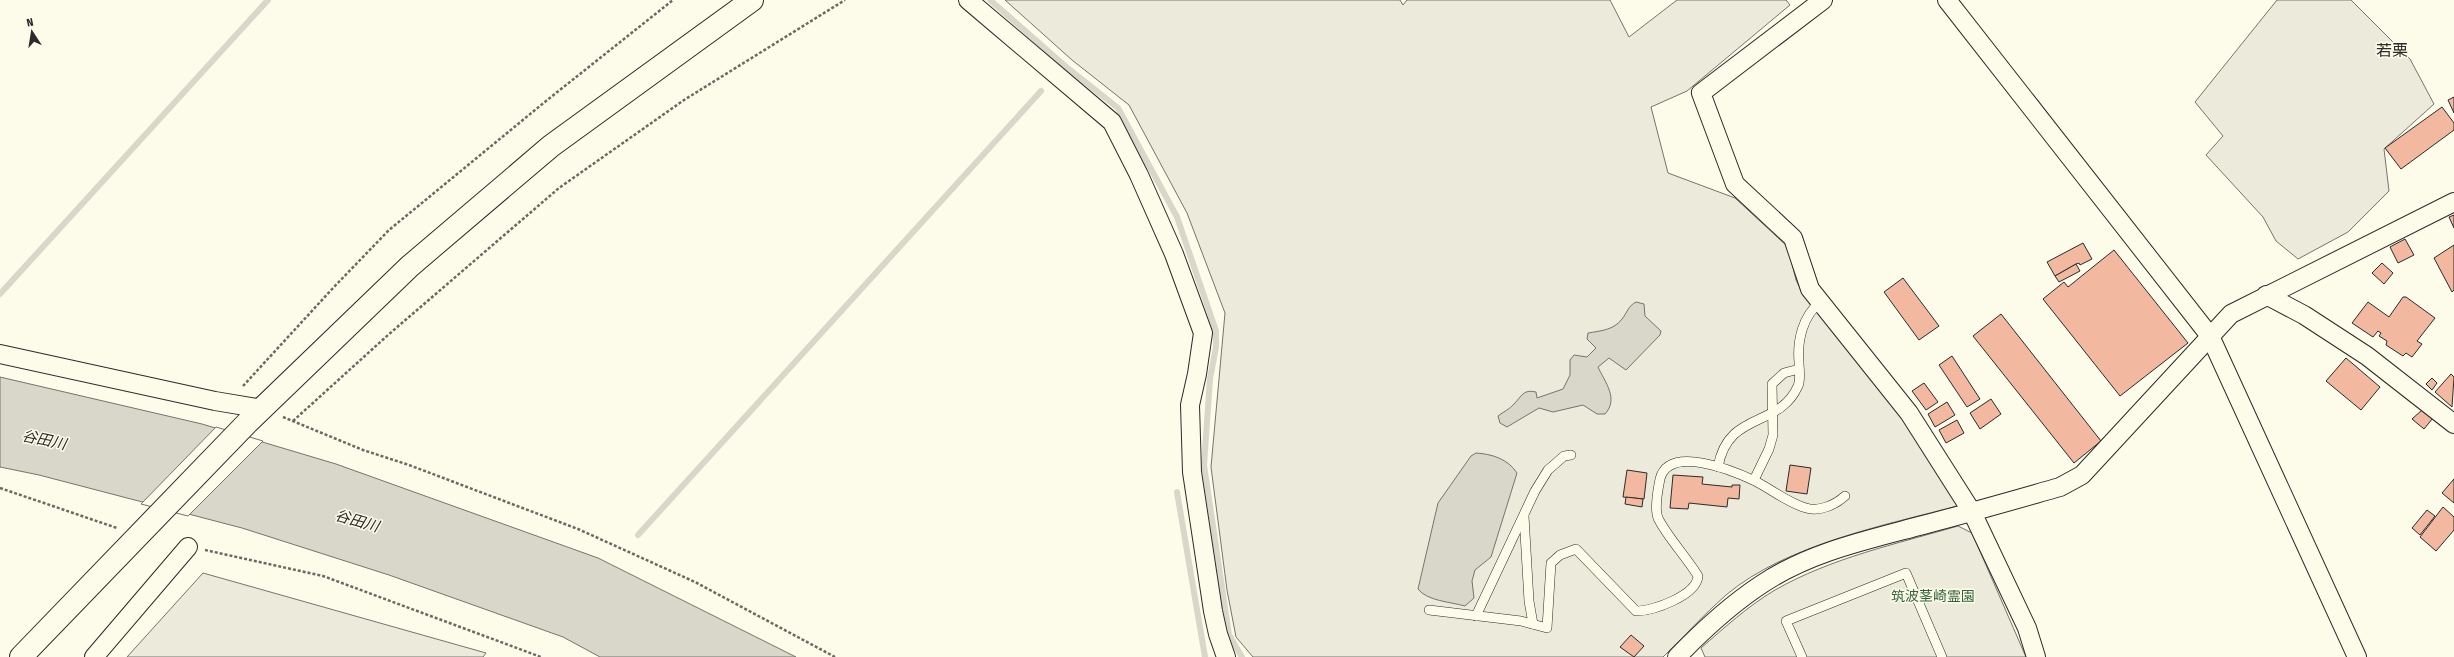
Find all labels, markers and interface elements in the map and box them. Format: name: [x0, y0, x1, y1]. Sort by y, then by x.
north arrow: [12, 12, 52, 52]
text: N: [25, 16, 35, 30]
district label: 若栗: [2376, 41, 2408, 60]
water label: 谷田川: [20, 427, 70, 454]
water label: 谷田川: [333, 506, 383, 536]
park label: 筑波茎崎霊園: [1891, 588, 1975, 605]

